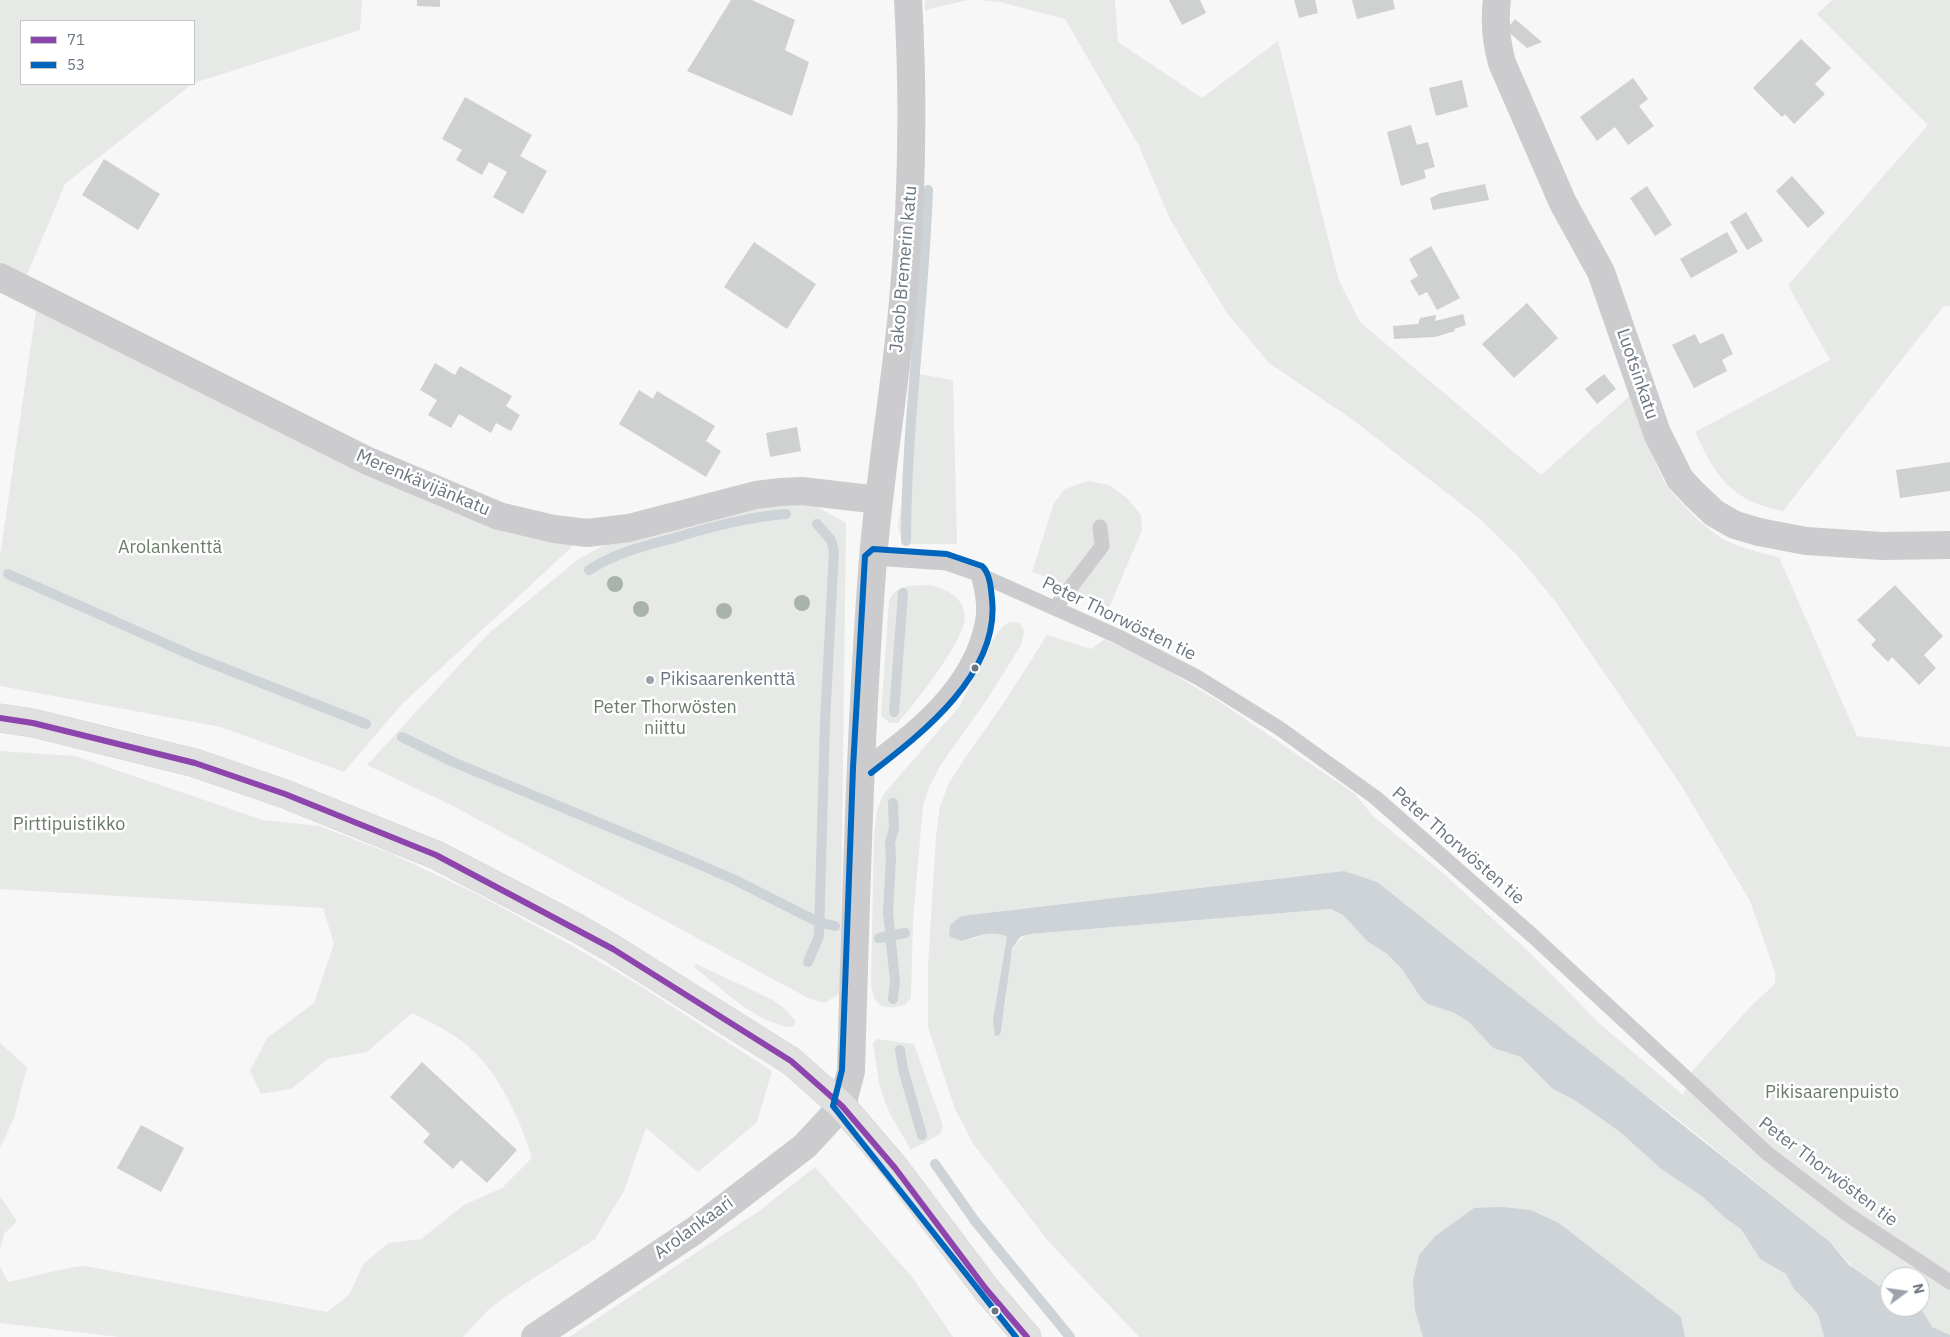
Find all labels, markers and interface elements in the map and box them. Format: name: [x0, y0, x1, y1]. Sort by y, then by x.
legend: [20, 20, 195, 85]
text: 71: [67, 30, 85, 49]
text: 53: [67, 55, 85, 74]
street label: Jakob Bremerin katu: [886, 185, 922, 353]
street label: Luotsinkatu: [1611, 326, 1663, 422]
street label: Merenkävijänkatu: [353, 445, 493, 521]
park label: Arolankenttä: [118, 537, 222, 559]
street label: Peter Thorwösten tie: [1039, 572, 1199, 666]
unlabelled marker: [970, 663, 980, 673]
place label: Pikisaarenkenttä: [660, 669, 795, 691]
marker: Pikisaarenkenttä: [644, 674, 656, 686]
park label: Peter Thorwösten niittu: [593, 697, 737, 740]
street label: Peter Thorwösten tie: [1387, 783, 1529, 909]
park label: Pirttipuistikko: [13, 814, 125, 836]
park label: Pikisaarenpuisto: [1765, 1082, 1899, 1104]
street label: Peter Thorwösten tie: [1754, 1113, 1902, 1231]
street label: Arolankaari: [650, 1192, 738, 1264]
north arrow: [1880, 1267, 1930, 1317]
text: N: [1909, 1282, 1929, 1296]
unlabelled marker: [990, 1306, 1000, 1316]

